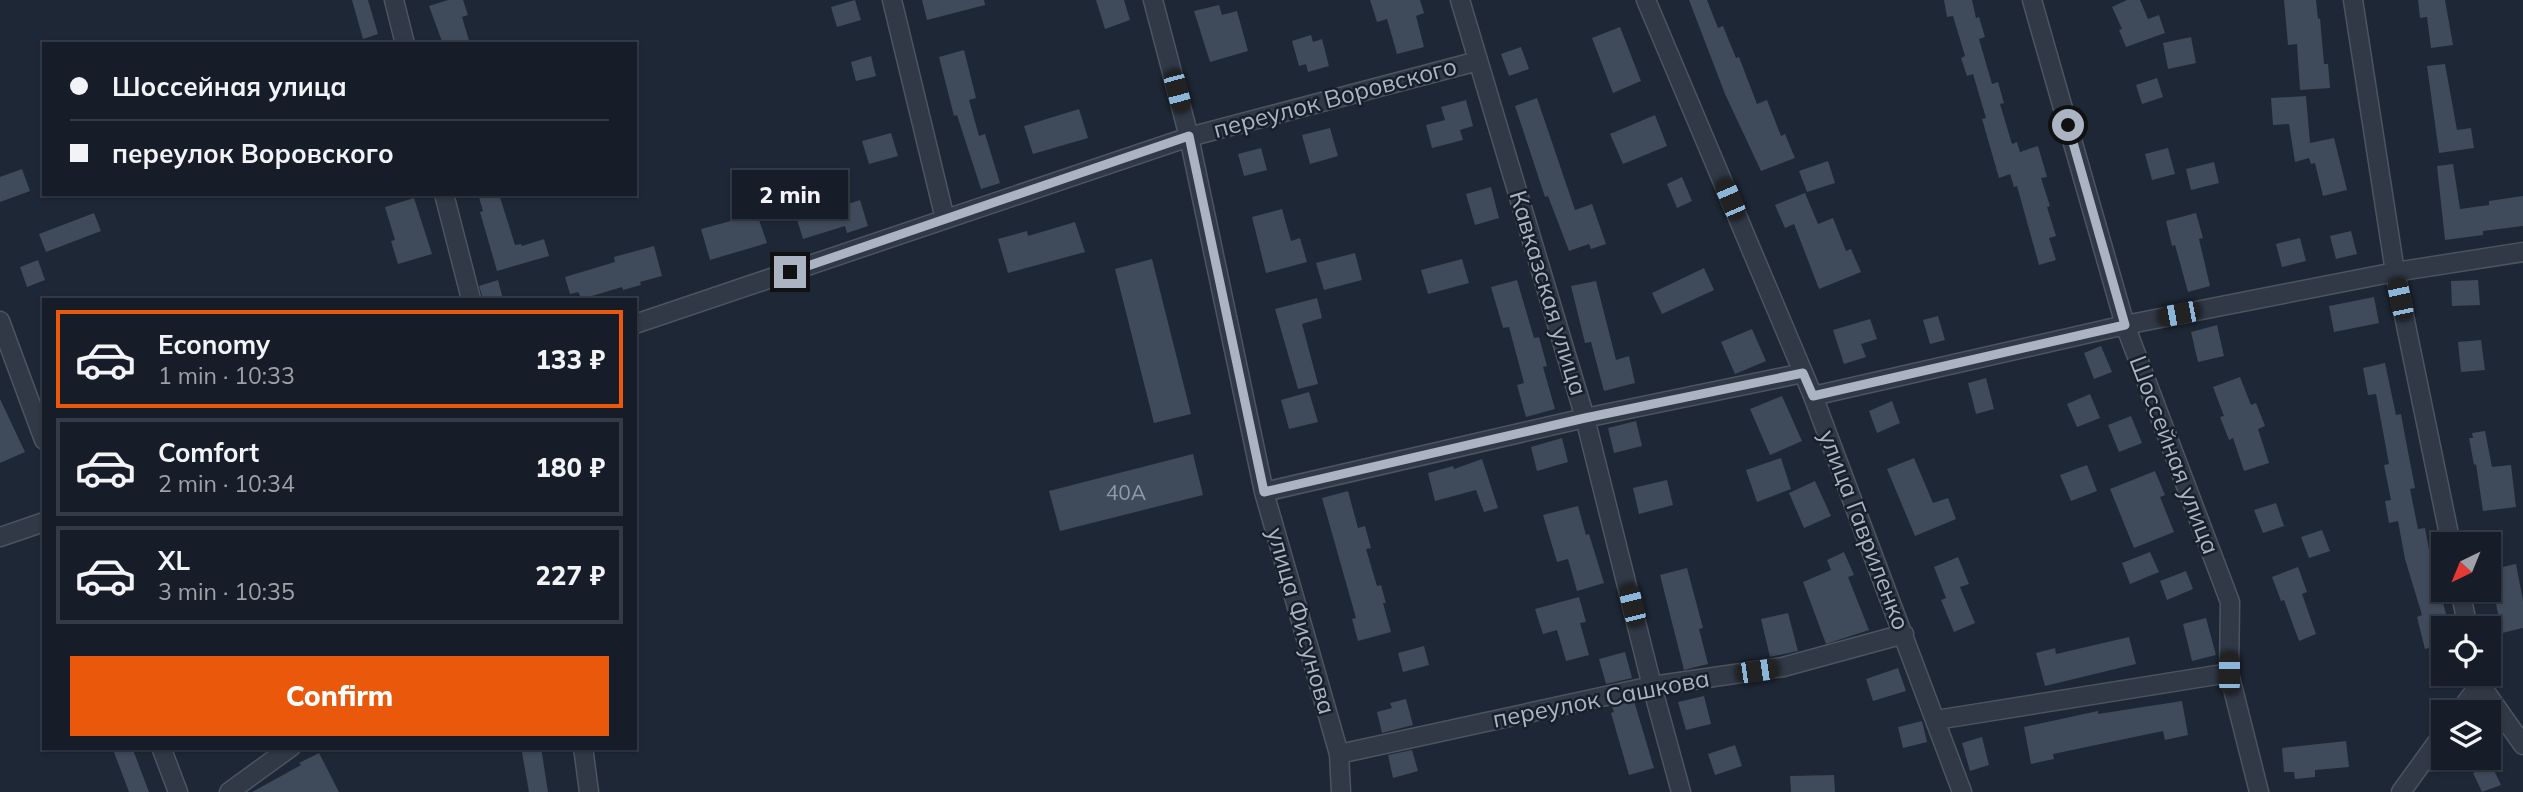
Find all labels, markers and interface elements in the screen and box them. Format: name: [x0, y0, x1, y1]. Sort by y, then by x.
street label: переулок Воровского: [1210, 50, 1460, 144]
car: [1162, 68, 1193, 114]
text: Шоссейная улица: [112, 70, 347, 103]
route start: [2052, 109, 2084, 141]
text: переулок Воровского: [112, 137, 394, 170]
callout: 2 min: [732, 170, 848, 219]
car: [1713, 176, 1748, 222]
text: 2 min: [759, 180, 821, 209]
street label: Кавказская улица: [1504, 187, 1594, 399]
route end: [774, 256, 806, 288]
car: [2386, 276, 2415, 322]
car: [2157, 300, 2202, 328]
icon: car: [74, 328, 137, 391]
text: Economy: [158, 328, 270, 361]
text: 133 ₽: [535, 343, 605, 376]
street label: Шоссейная улица: [2123, 351, 2227, 558]
text: 1 min · 10:33: [158, 361, 295, 390]
street label: улица Гавриленко: [1813, 425, 1917, 634]
icon: car: [74, 436, 137, 499]
text: Comfort: [158, 436, 259, 469]
text: 180 ₽: [535, 451, 605, 484]
text: 2 min · 10:34: [158, 469, 295, 498]
house number: 40А: [1106, 479, 1147, 505]
street label: улица Фисунова: [1261, 524, 1343, 718]
north arrow: [2431, 532, 2501, 602]
map controls: [2431, 532, 2501, 770]
icon: car: [74, 544, 137, 607]
text: XL: [158, 544, 190, 577]
text: 227 ₽: [535, 559, 605, 592]
text: 3 min · 10:35: [158, 577, 295, 606]
car: [1617, 582, 1648, 628]
button: locate: [2431, 616, 2501, 686]
car: [2219, 652, 2240, 694]
button: Confirm: [70, 656, 609, 736]
car: [1735, 658, 1780, 684]
street label: переулок Сашкова: [1490, 662, 1712, 734]
button: layers: [2431, 700, 2501, 770]

